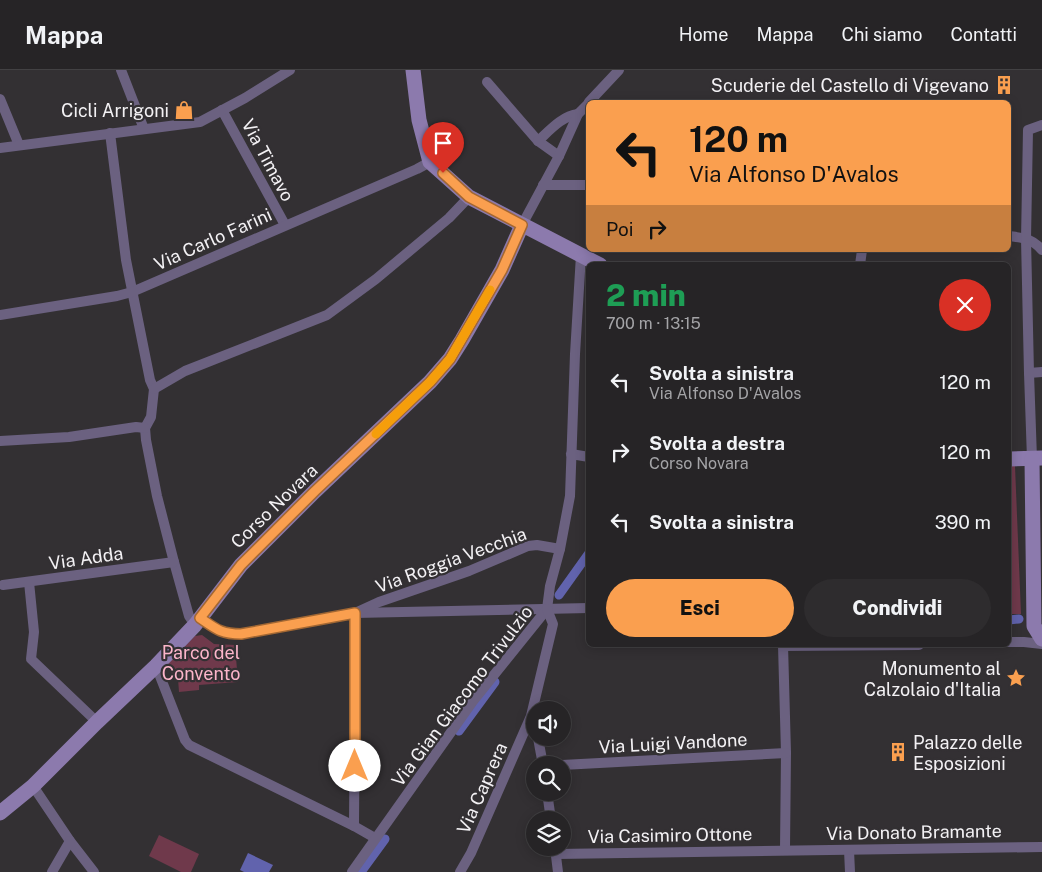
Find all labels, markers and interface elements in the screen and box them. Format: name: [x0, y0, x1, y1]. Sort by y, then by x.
text: Mappa: [25, 21, 103, 49]
text: Home: [679, 24, 728, 45]
text: Mappa: [756, 24, 814, 45]
text: Chi siamo: [842, 24, 922, 45]
text: Contatti: [950, 24, 1017, 45]
building icon: Scuderie del Castello di Vigevano: [993, 74, 1015, 96]
place label: Scuderie del Castello di Vigevano: [711, 75, 989, 96]
shop icon: Cicli Arrigoni: [173, 99, 195, 121]
place label: Cicli Arrigoni: [61, 100, 169, 121]
street label: Via Timavo: [238, 115, 298, 205]
text: 120 m: [689, 119, 788, 160]
icon: left: [606, 120, 671, 185]
pin: [422, 122, 464, 173]
icon: arrive: [429, 129, 457, 157]
text: Via Alfonso D'Avalos: [689, 161, 899, 187]
street label: Via Carlo Farini: [151, 204, 275, 274]
icon: right: [643, 215, 671, 243]
text: Poi: [606, 218, 633, 240]
text: 2 min: [606, 277, 686, 313]
button: close: [939, 279, 991, 331]
text: 700 m · 13:15: [606, 314, 701, 333]
text: Svolta a sinistra: [649, 362, 794, 384]
icon: left: [606, 368, 634, 396]
text: 120 m: [939, 371, 991, 393]
text: Via Alfonso D'Avalos: [649, 384, 801, 403]
text: Svolta a destra: [649, 432, 785, 454]
icon: right: [606, 438, 634, 466]
text: 120 m: [939, 441, 991, 463]
text: Corso Novara: [649, 454, 749, 473]
street label: Corso Novara: [226, 460, 322, 552]
icon: left: [606, 508, 634, 536]
text: Svolta a sinistra: [649, 511, 794, 533]
text: 390 m: [935, 511, 991, 533]
street label: Via Roggia Vecchia: [373, 523, 529, 597]
street label: Via Adda: [47, 542, 125, 574]
button: Esci: [606, 579, 794, 637]
button: Condividi: [804, 579, 991, 637]
street label: Via Gian Giacomo Trivulzio: [387, 601, 537, 791]
park label: Parco del Convento: [162, 642, 240, 684]
place label: Monumento al Calzolaio d'Italia: [864, 658, 1001, 700]
place icon: Monumento al Calzolaio d'Italia: [1005, 667, 1027, 689]
map controls: [526, 701, 571, 856]
button: sound: [526, 701, 571, 746]
street label: Via Luigi Vandone: [598, 729, 748, 757]
place label: Palazzo delle Esposizioni: [913, 732, 1022, 774]
position arrow: [328, 739, 380, 791]
street label: Via Caprera: [453, 739, 511, 837]
building icon: Palazzo delle Esposizioni: [887, 741, 909, 763]
button: search: [526, 756, 571, 801]
button: layers: [526, 811, 571, 856]
street label: Via Donato Bramante: [826, 820, 1002, 844]
street label: Via Casimiro Ottone: [587, 823, 753, 847]

